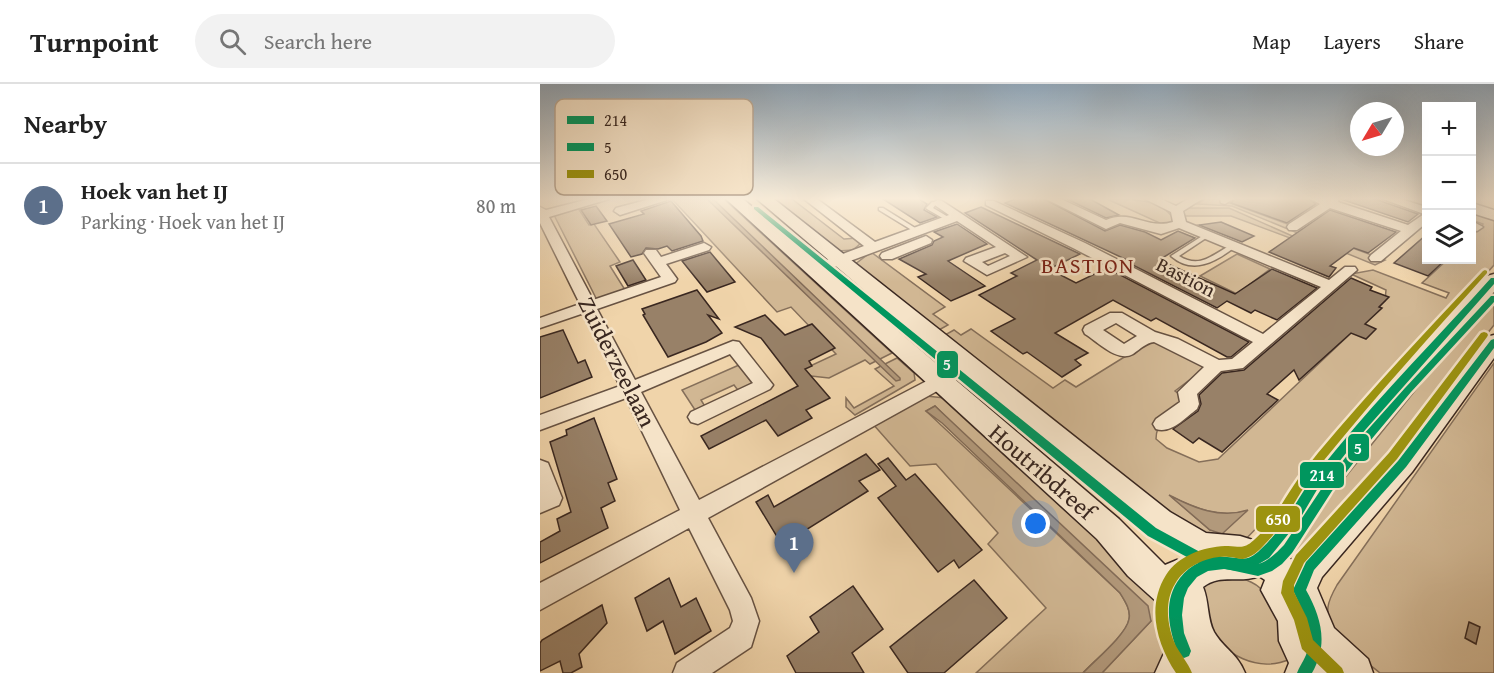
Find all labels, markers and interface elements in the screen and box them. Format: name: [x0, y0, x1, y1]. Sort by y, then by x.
search box: [195, 14, 615, 68]
text: Turnpoint: [30, 21, 159, 62]
icon: search: [216, 25, 249, 58]
text: Search here: [264, 25, 372, 57]
text: Map: [1252, 26, 1291, 57]
text: Layers: [1324, 26, 1381, 57]
text: Share: [1414, 26, 1464, 57]
legend: [555, 99, 753, 195]
north arrow: [1350, 102, 1404, 156]
map controls: [1422, 102, 1476, 264]
button: +: [1422, 102, 1476, 156]
text: Nearby: [24, 104, 107, 143]
text: 214: [604, 108, 627, 132]
text: 5: [604, 135, 612, 159]
button: −: [1422, 156, 1476, 210]
text: 650: [604, 162, 627, 186]
text: Hoek van het IJ: [81, 175, 228, 207]
text: 1: [38, 191, 49, 220]
text: 80 m: [476, 191, 516, 220]
text: Parking · Hoek van het IJ: [81, 207, 285, 236]
button: layers: [1422, 210, 1476, 264]
district label: BASTION: [1041, 249, 1135, 281]
street label: Bastion: [1152, 249, 1221, 304]
street label: Zuiderzeelaan: [570, 290, 666, 434]
line badge: 5: [936, 350, 959, 379]
text: 5: [943, 352, 951, 376]
street label: Houtribdreef: [981, 415, 1105, 529]
line badge: 5: [1347, 433, 1370, 462]
text: 5: [1354, 436, 1362, 460]
line badge: 214: [1299, 461, 1345, 489]
text: 214: [1310, 463, 1334, 487]
line badge: 650: [1255, 505, 1301, 533]
text: 650: [1266, 507, 1290, 531]
your location: [1021, 509, 1050, 538]
pin: 1: [774, 524, 814, 573]

